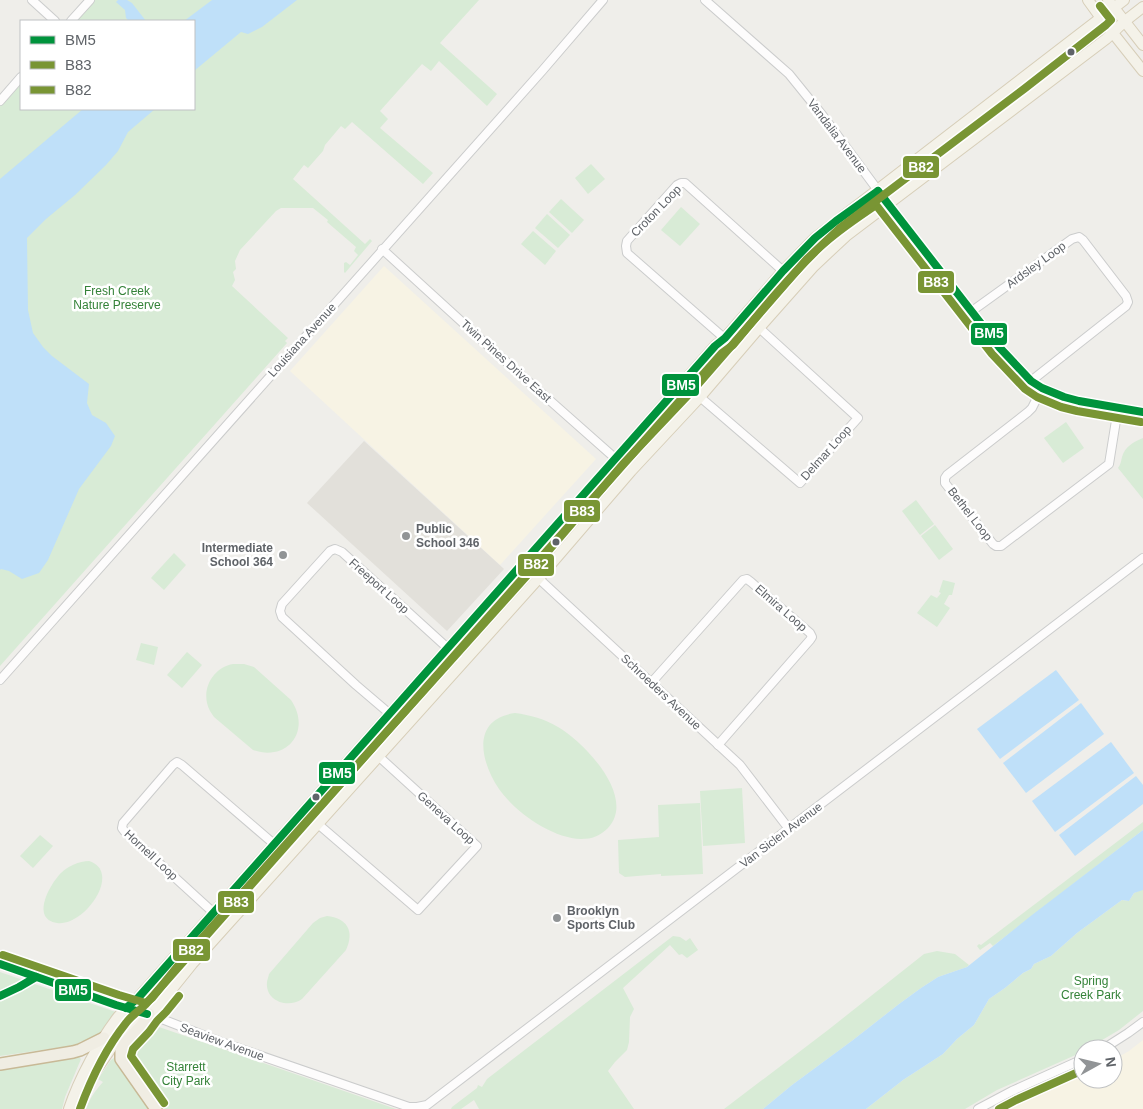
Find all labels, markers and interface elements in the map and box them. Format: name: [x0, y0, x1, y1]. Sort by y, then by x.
legend: [20, 20, 195, 110]
text: BM5: [65, 31, 96, 48]
unlabelled marker: [1066, 47, 1076, 57]
text: B83: [65, 56, 92, 73]
text: B82: [65, 81, 92, 98]
street label: Vandalia Avenue: [805, 96, 870, 176]
line badge: B82: [902, 155, 940, 179]
text: B82: [908, 159, 934, 175]
street label: Croton Loop: [628, 182, 684, 240]
street label: Ardsley Loop: [1004, 239, 1069, 291]
line badge: B83: [917, 270, 955, 294]
text: B83: [923, 274, 949, 290]
park label: Fresh Creek Nature Preserve: [73, 284, 161, 312]
street label: Louisiana Avenue: [265, 300, 339, 380]
street label: Twin Pines Drive East: [458, 317, 555, 406]
line badge: BM5: [970, 322, 1008, 346]
text: BM5: [974, 325, 1004, 341]
line badge: BM5: [661, 373, 700, 397]
text: BM5: [666, 377, 696, 393]
street label: Delmar Loop: [798, 423, 854, 483]
street label: Bethel Loop: [945, 484, 995, 544]
line badge: B83: [563, 499, 601, 523]
text: B83: [569, 503, 595, 519]
place label: Public School 346: [416, 522, 480, 550]
marker: Public School 346: [400, 530, 412, 542]
unlabelled marker: [551, 537, 561, 547]
place label: Intermediate School 364: [202, 541, 273, 569]
marker: Intermediate School 364: [277, 549, 289, 561]
line badge: B82: [517, 553, 555, 577]
street label: Freeport Loop: [346, 556, 412, 617]
text: B82: [523, 556, 549, 572]
street label: Elmira Loop: [752, 582, 810, 635]
street label: Schroeders Avenue: [618, 651, 704, 733]
line badge: BM5: [318, 761, 356, 785]
text: BM5: [322, 765, 352, 781]
street label: Geneva Loop: [415, 789, 478, 848]
unlabelled marker: [311, 792, 321, 802]
street label: Van Siclen Avenue: [737, 799, 825, 871]
street label: Hornell Loop: [121, 827, 181, 884]
line badge: B83: [217, 890, 255, 914]
text: B83: [223, 894, 249, 910]
place label: Brooklyn Sports Club: [567, 904, 635, 932]
marker: Brooklyn Sports Club: [551, 912, 563, 924]
line badge: B82: [172, 938, 211, 962]
text: B82: [178, 942, 204, 958]
park label: Spring Creek Park: [1061, 974, 1122, 1002]
line badge: BM5: [54, 978, 92, 1002]
text: BM5: [58, 982, 88, 998]
street label: Seaview Avenue: [178, 1020, 266, 1064]
north arrow: [1073, 1039, 1123, 1089]
text: N: [1102, 1056, 1120, 1068]
park label: Starrett City Park: [162, 1060, 211, 1088]

